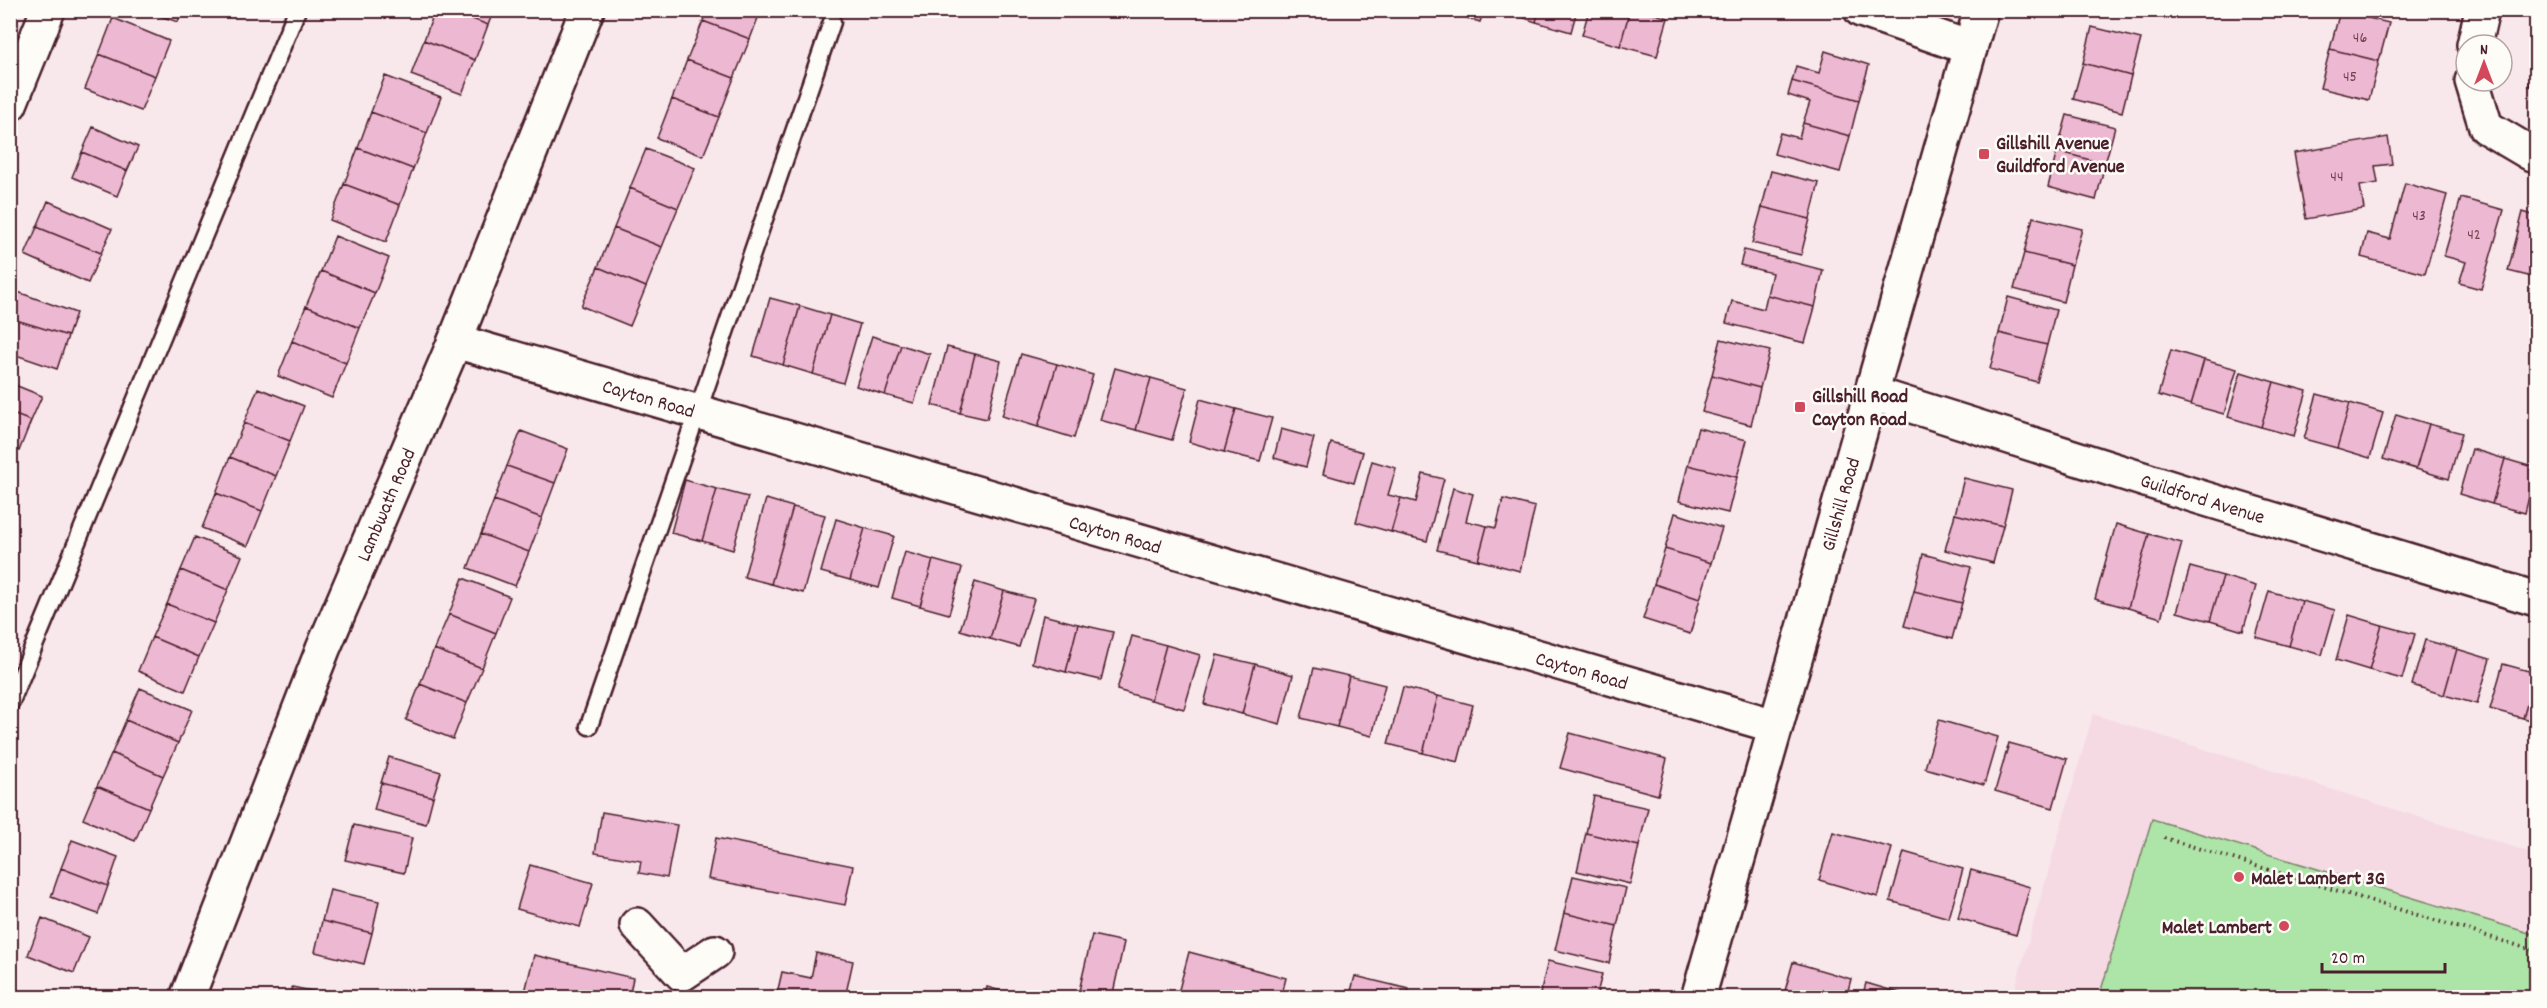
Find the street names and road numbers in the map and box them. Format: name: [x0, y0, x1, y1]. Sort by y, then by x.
street label: Cayton Road: [599, 374, 698, 427]
street label: Lambwath Road: [351, 444, 424, 567]
street label: Gillshill Road: [1816, 455, 1869, 555]
street label: Guildford Avenue: [2136, 468, 2268, 533]
street label: Cayton Road: [1065, 510, 1164, 563]
street label: Cayton Road: [1532, 646, 1631, 699]

